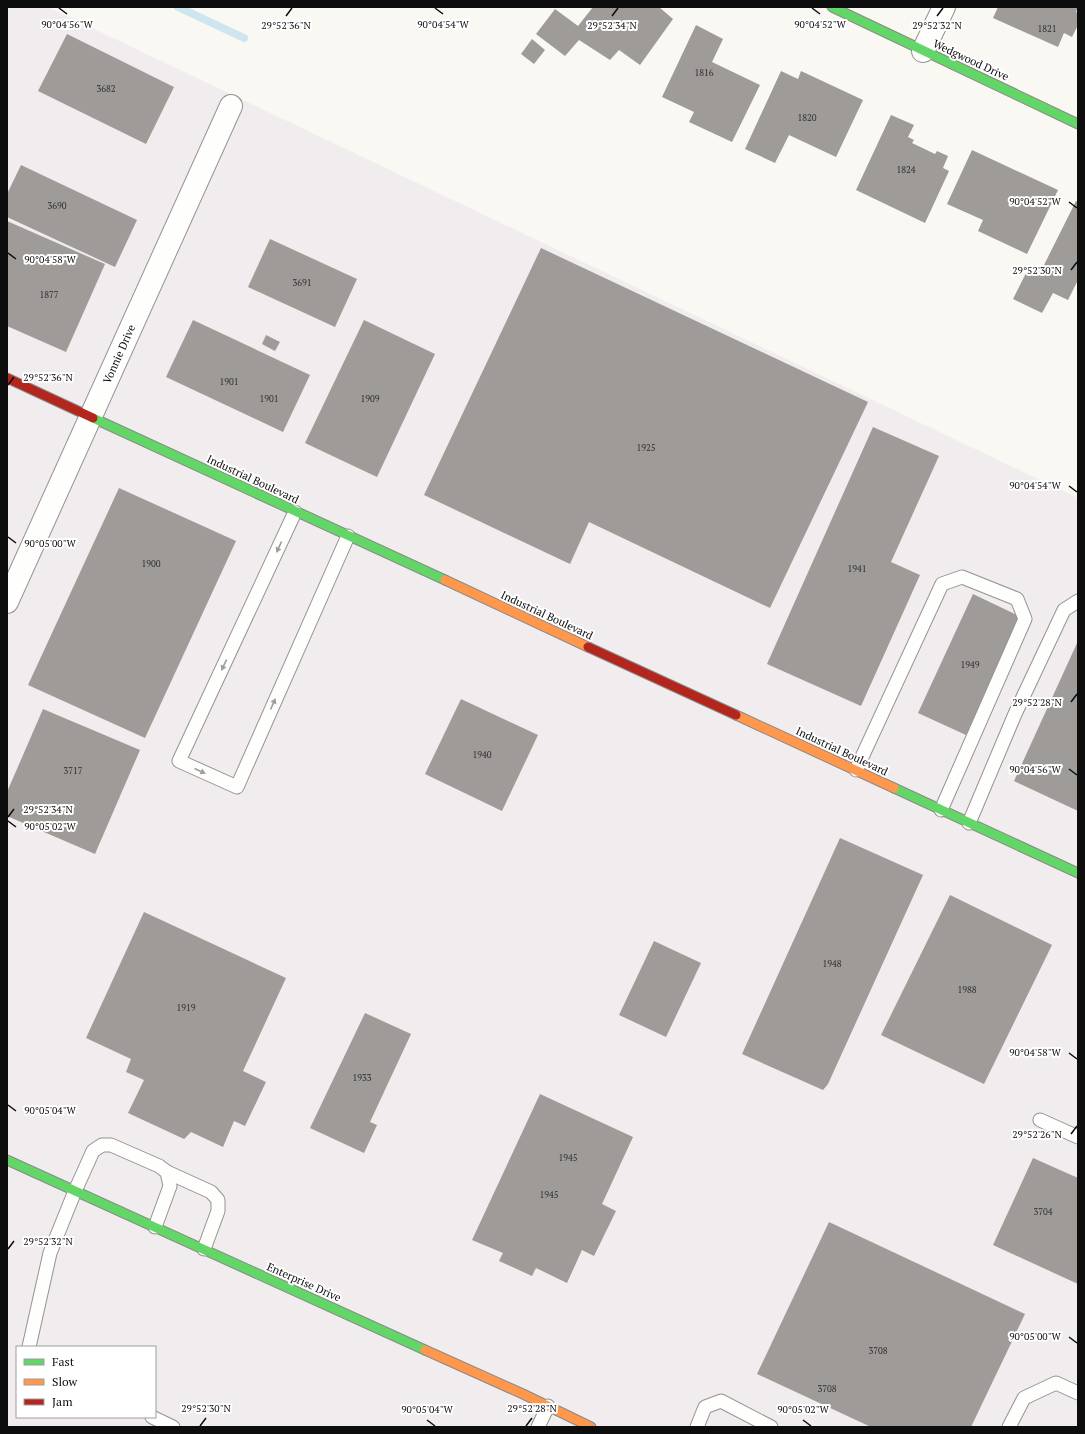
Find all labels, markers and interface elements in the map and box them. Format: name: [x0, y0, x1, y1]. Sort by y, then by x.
text: 90°04'56"W: [41, 18, 93, 31]
text: 90°04'54"W: [417, 18, 469, 31]
text: 90°04'52"W: [794, 18, 846, 31]
text: 29°52'36"N: [261, 19, 311, 32]
text: 29°52'34"N: [587, 19, 637, 32]
text: 29°52'32"N: [912, 19, 962, 32]
house number: 1821: [1037, 23, 1057, 35]
street label: Wedgwood Drive: [931, 36, 1012, 84]
house number: 1816: [694, 67, 714, 79]
house number: 3682: [96, 83, 116, 95]
house number: 1820: [797, 112, 817, 124]
house number: 1824: [896, 164, 916, 176]
text: 90°04'52"W: [1009, 195, 1061, 208]
house number: 3690: [47, 200, 67, 212]
text: 90°04'58"W: [24, 253, 76, 266]
text: 29°52'30"N: [1012, 264, 1062, 277]
house number: 3691: [292, 277, 312, 289]
house number: 1877: [39, 289, 59, 301]
street label: Vonnie Drive: [100, 322, 138, 386]
text: 29°52'36"N: [23, 371, 73, 384]
house number: 1901: [219, 376, 239, 388]
house number: 1901: [259, 393, 279, 405]
house number: 1909: [360, 393, 380, 405]
house number: 1925: [636, 442, 656, 454]
street label: Industrial Boulevard: [205, 452, 301, 506]
text: 90°04'54"W: [1009, 479, 1061, 492]
text: 90°05'00"W: [24, 537, 76, 550]
one-way arrow: [276, 542, 282, 553]
house number: 1900: [141, 558, 161, 570]
house number: 1941: [847, 563, 867, 575]
street label: Industrial Boulevard: [499, 588, 595, 642]
one-way arrow: [221, 659, 227, 671]
house number: 1949: [960, 659, 980, 671]
text: 29°52'28"N: [1012, 696, 1062, 709]
one-way arrow: [270, 699, 276, 710]
street label: Industrial Boulevard: [794, 724, 890, 778]
house number: 1940: [472, 749, 492, 761]
text: 90°04'56"W: [1009, 763, 1061, 776]
house number: 3717: [63, 765, 83, 777]
one-way arrow: [195, 768, 206, 774]
text: 29°52'34"N: [23, 803, 73, 816]
text: 90°05'02"W: [24, 820, 76, 833]
house number: 1948: [822, 958, 842, 970]
house number: 1988: [957, 984, 977, 996]
house number: 1919: [176, 1002, 196, 1014]
text: 90°04'58"W: [1009, 1046, 1061, 1059]
house number: 1933: [352, 1072, 372, 1084]
text: 90°05'04"W: [24, 1104, 76, 1117]
text: 29°52'26"N: [1012, 1128, 1062, 1141]
house number: 1945: [558, 1152, 578, 1164]
house number: 1945: [539, 1189, 559, 1201]
house number: 3704: [1033, 1206, 1053, 1218]
text: 29°52'32"N: [23, 1235, 73, 1248]
street label: Enterprise Drive: [265, 1259, 344, 1305]
text: 90°05'00"W: [1009, 1330, 1061, 1343]
house number: 3708: [868, 1345, 888, 1357]
legend: [16, 1346, 156, 1418]
text: Fast: [52, 1354, 75, 1369]
text: Slow: [52, 1374, 78, 1389]
house number: 3708: [817, 1383, 837, 1395]
text: Jam: [52, 1394, 73, 1409]
text: 29°52'30"N: [181, 1402, 231, 1415]
text: 29°52'28"N: [507, 1402, 557, 1415]
text: 90°05'04"W: [401, 1403, 453, 1416]
text: 90°05'02"W: [777, 1403, 829, 1416]

